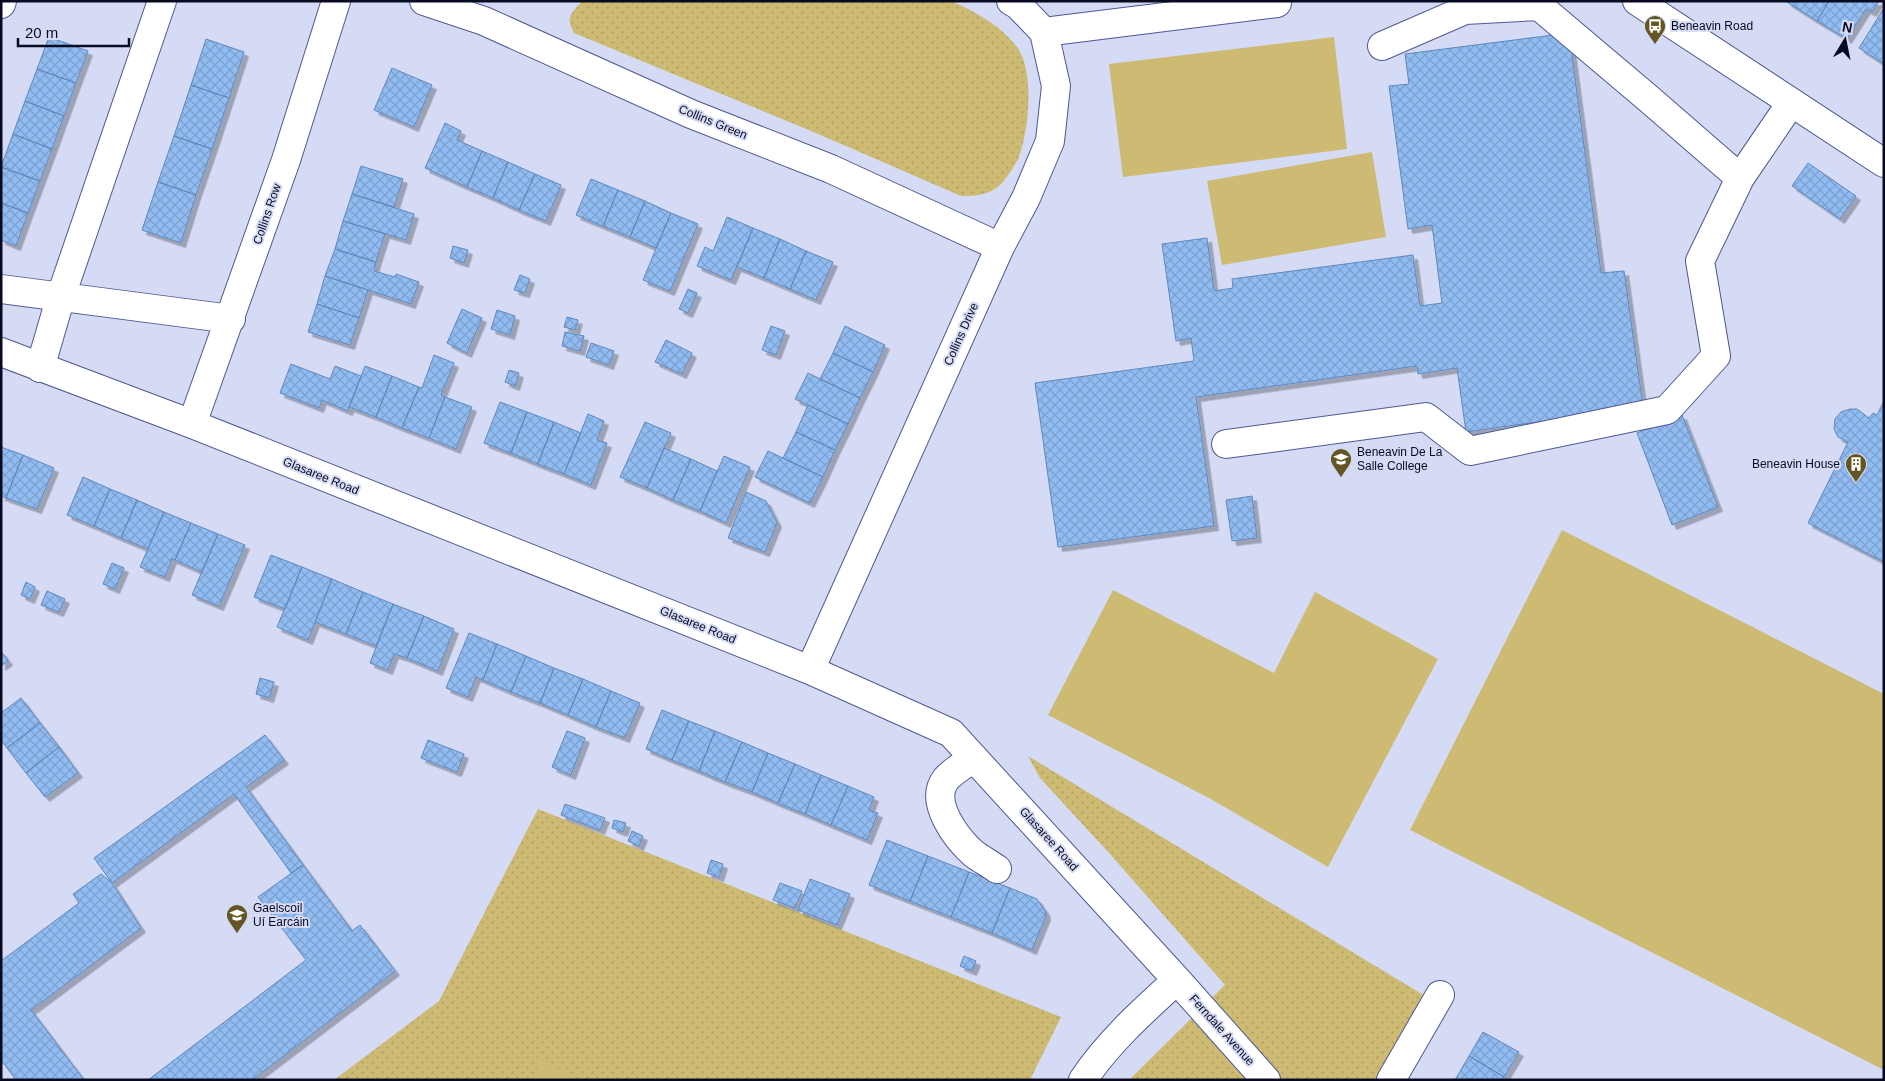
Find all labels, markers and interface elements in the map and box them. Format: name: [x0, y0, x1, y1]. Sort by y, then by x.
bus stop icon: Beneavin Road: [1643, 14, 1667, 45]
scale bar: [18, 15, 129, 47]
north arrow: [1820, 15, 1870, 65]
text: N: [1841, 18, 1854, 36]
place label: Beneavin Road: [1671, 19, 1753, 33]
text: 20 m: [25, 24, 58, 41]
street label: Collins Green: [677, 102, 749, 142]
street label: Collins Row: [250, 181, 284, 246]
street label: Collins Drive: [941, 300, 981, 368]
place label: Beneavin De La Salle College: [1357, 445, 1443, 473]
school or university icon: Beneavin De La Salle College: [1329, 447, 1353, 478]
building icon: Beneavin House: [1844, 452, 1868, 483]
street label: Glasaree Road: [281, 454, 361, 498]
place label: Beneavin House: [1752, 457, 1840, 471]
street label: Glasaree Road: [658, 603, 738, 647]
street label: Glasaree Road: [1017, 804, 1081, 874]
place label: Gaelscoil Uí Earcáin: [253, 901, 309, 929]
school or university icon: Gaelscoil Uí Earcáin: [225, 903, 249, 934]
street label: Ferndale Avenue: [1187, 992, 1258, 1069]

